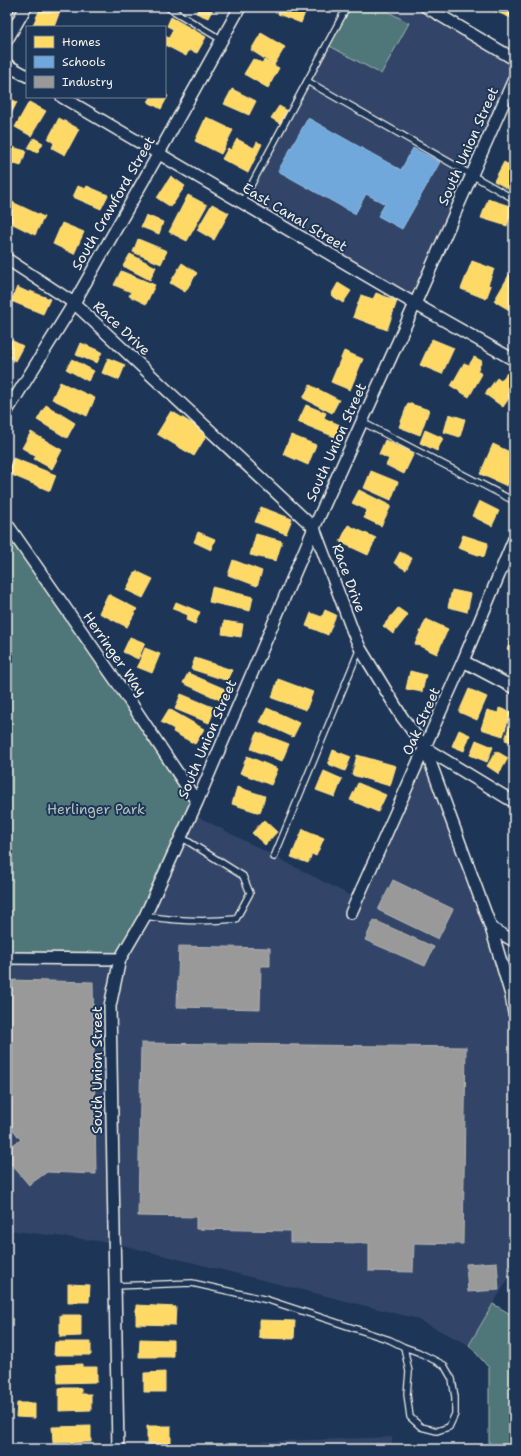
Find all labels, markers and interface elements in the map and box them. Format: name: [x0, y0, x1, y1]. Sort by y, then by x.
legend: [26, 26, 166, 98]
text: Homes: [62, 34, 101, 50]
text: Schools: [62, 54, 106, 70]
text: Industry: [62, 74, 113, 90]
street label: South Union Street: [434, 84, 502, 208]
street label: South Crawford Street: [67, 133, 159, 273]
street label: East Canal Street: [239, 179, 351, 255]
street label: Race Drive: [90, 297, 154, 359]
street label: South Union Street: [302, 380, 370, 504]
street label: Race Drive: [328, 541, 370, 615]
street label: Herringer Way: [79, 608, 151, 700]
street label: South Union Street: [174, 677, 240, 801]
street label: Oak Street: [398, 684, 444, 758]
park label: Herlinger Park: [47, 800, 145, 818]
street label: South Union Street: [88, 1006, 106, 1134]

